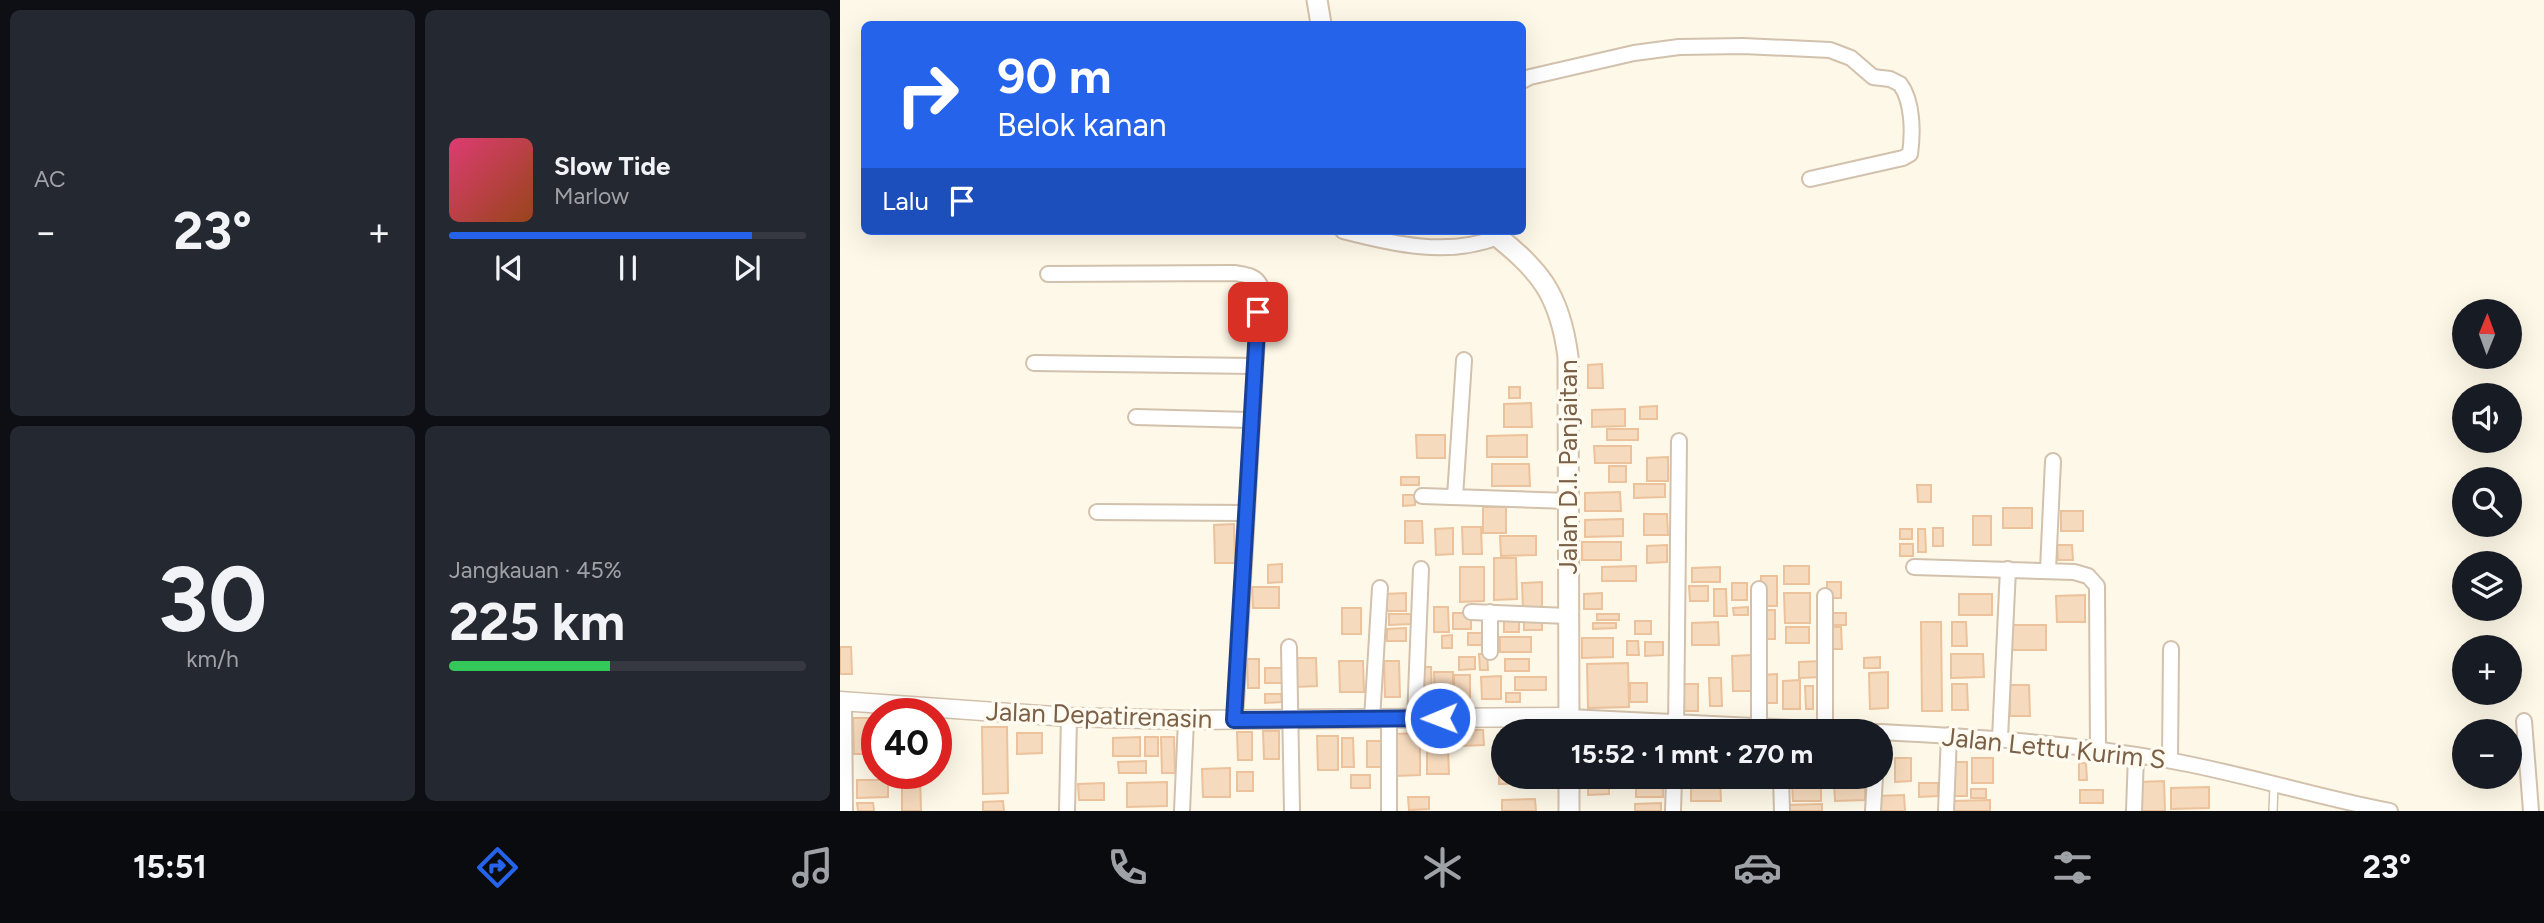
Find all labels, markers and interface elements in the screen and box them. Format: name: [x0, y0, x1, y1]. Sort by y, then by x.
text: 90 m: [997, 46, 1112, 105]
icon: right: [882, 49, 973, 140]
text: Belok kanan: [997, 106, 1167, 144]
text: Slow Tide: [554, 150, 670, 182]
text: AC: [34, 165, 66, 193]
text: Marlow: [554, 182, 629, 210]
icon: arrive: [943, 182, 981, 220]
text: Lalu: [882, 185, 929, 217]
text: 23°: [173, 200, 252, 262]
text: −: [34, 209, 58, 255]
text: +: [367, 209, 391, 255]
icon: previous: [490, 249, 528, 287]
icon: pause: [609, 249, 647, 287]
icon: next: [728, 249, 766, 287]
pin: [1228, 282, 1288, 342]
icon: arrive: [1239, 293, 1277, 331]
north arrow: [2452, 299, 2522, 369]
map controls: [2452, 299, 2522, 789]
street label: Jalan D.I. Panjaitan: [1552, 359, 1584, 575]
button: sound: [2452, 383, 2522, 453]
button: search: [2452, 467, 2522, 537]
text: 30: [158, 545, 267, 654]
button: layers: [2452, 551, 2522, 621]
text: Jangkauan · 45%: [449, 556, 622, 584]
text: 225 km: [449, 591, 625, 653]
button: +: [2452, 635, 2522, 705]
text: km/h: [186, 645, 239, 673]
position arrow: [1403, 681, 1477, 755]
street label: Jalan Depatirenasin: [985, 695, 1213, 735]
speed limit sign: 40: [861, 698, 952, 789]
button: −: [2452, 719, 2522, 789]
street label: Jalan Lettu Kurim S: [1941, 720, 2167, 776]
text: 15:52 · 1 mnt · 270 m: [1571, 738, 1813, 770]
icon: directions: [473, 843, 522, 892]
icon: music: [788, 843, 837, 892]
icon: phone: [1103, 843, 1152, 892]
icon: climate: [1418, 843, 1467, 892]
icon: car: [1733, 843, 1782, 892]
icon: filters: [2048, 843, 2097, 892]
text: 15:51: [133, 848, 207, 886]
text: 23°: [2363, 848, 2411, 886]

